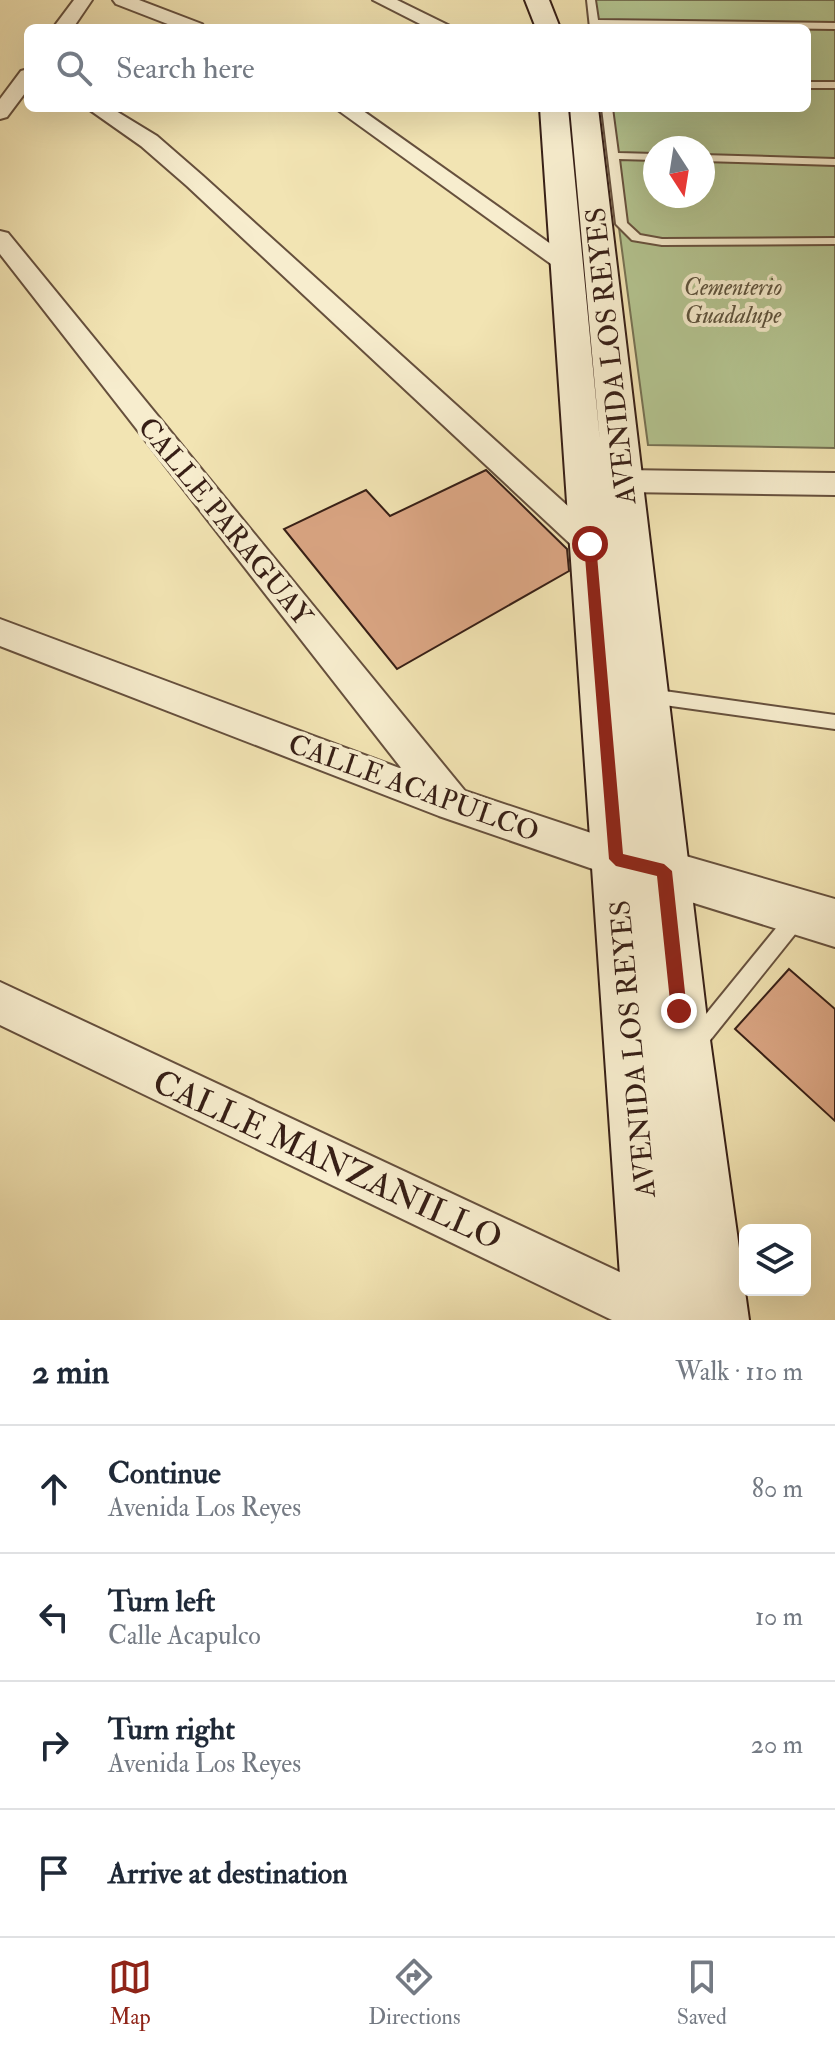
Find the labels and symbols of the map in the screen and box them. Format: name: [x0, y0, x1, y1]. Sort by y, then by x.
north arrow: [643, 136, 715, 208]
street label: AVENIDA LOS REYES: [578, 206, 645, 507]
park label: Cementerio Guadalupe: [684, 272, 782, 331]
street label: CALLE PARAGUAY: [130, 411, 320, 634]
route start: [572, 526, 608, 562]
street label: CALLE ACAPULCO: [283, 727, 544, 850]
street label: AVENIDA LOS REYES: [603, 899, 664, 1200]
route end: [661, 993, 697, 1029]
street label: CALLE MANZANILLO: [146, 1060, 509, 1260]

